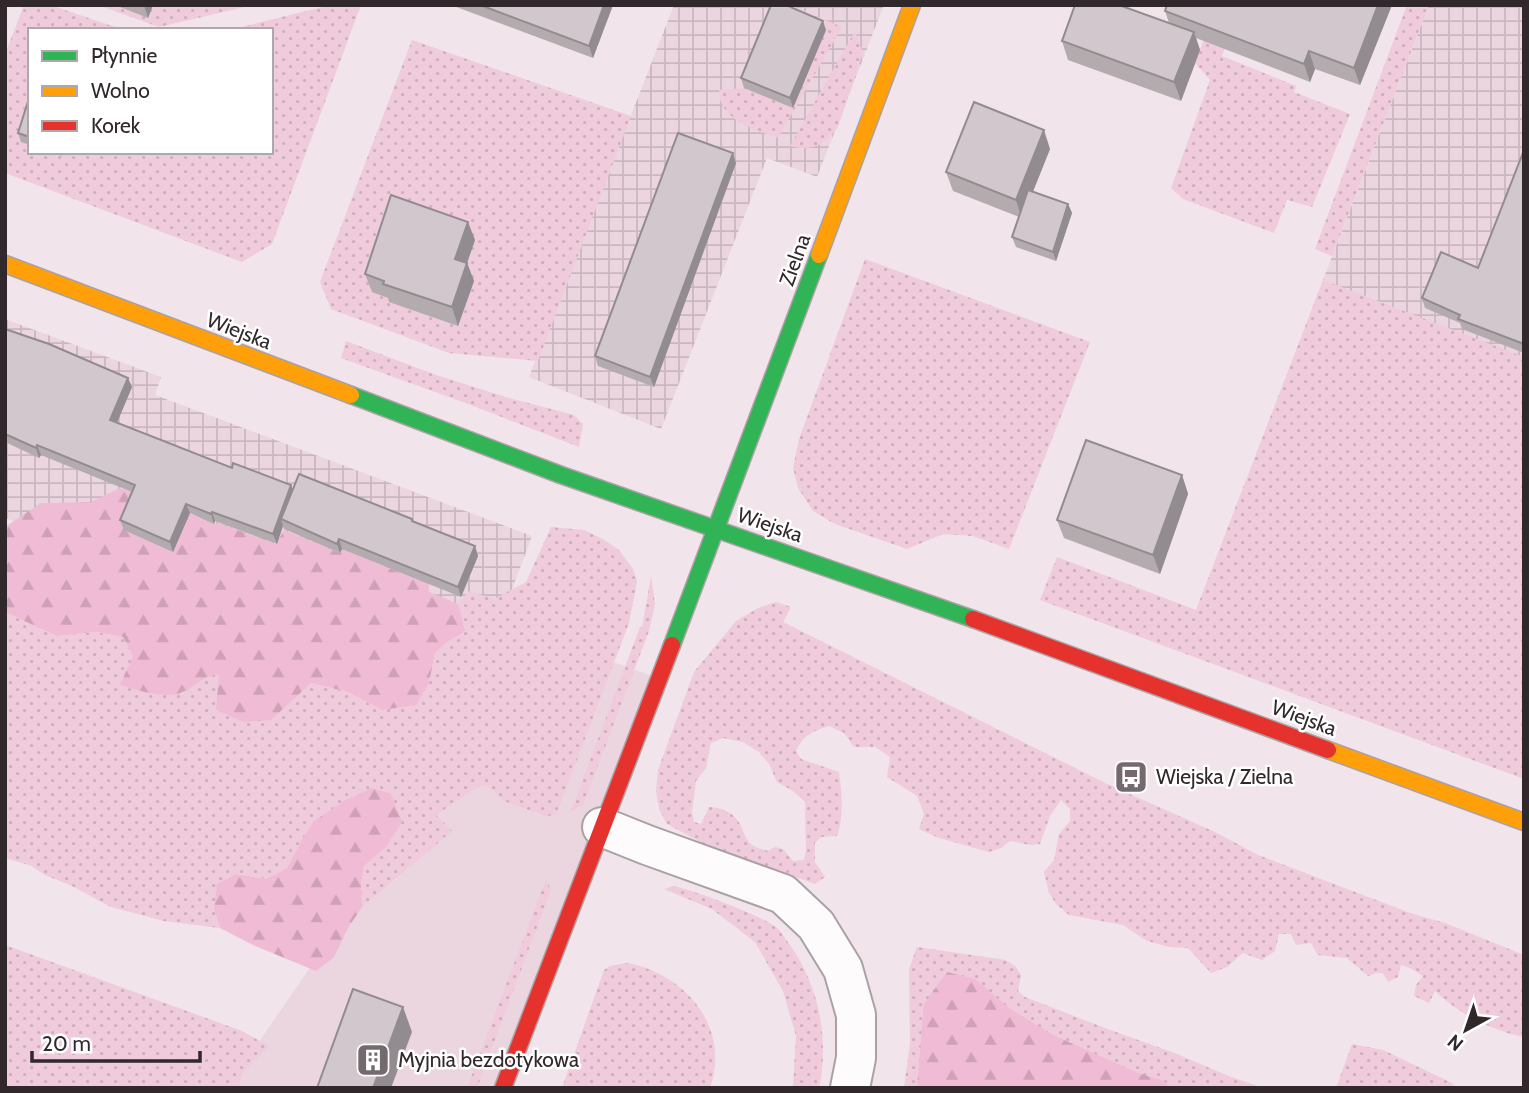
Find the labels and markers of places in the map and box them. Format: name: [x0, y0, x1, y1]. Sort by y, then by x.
bus stop icon: Wiejska / Zielna: [1112, 758, 1150, 796]
place label: Wiejska / Zielna: [1156, 764, 1293, 790]
building icon: Myjnia bezdotykowa: [354, 1041, 392, 1079]
place label: Myjnia bezdotykowa: [398, 1047, 579, 1073]

